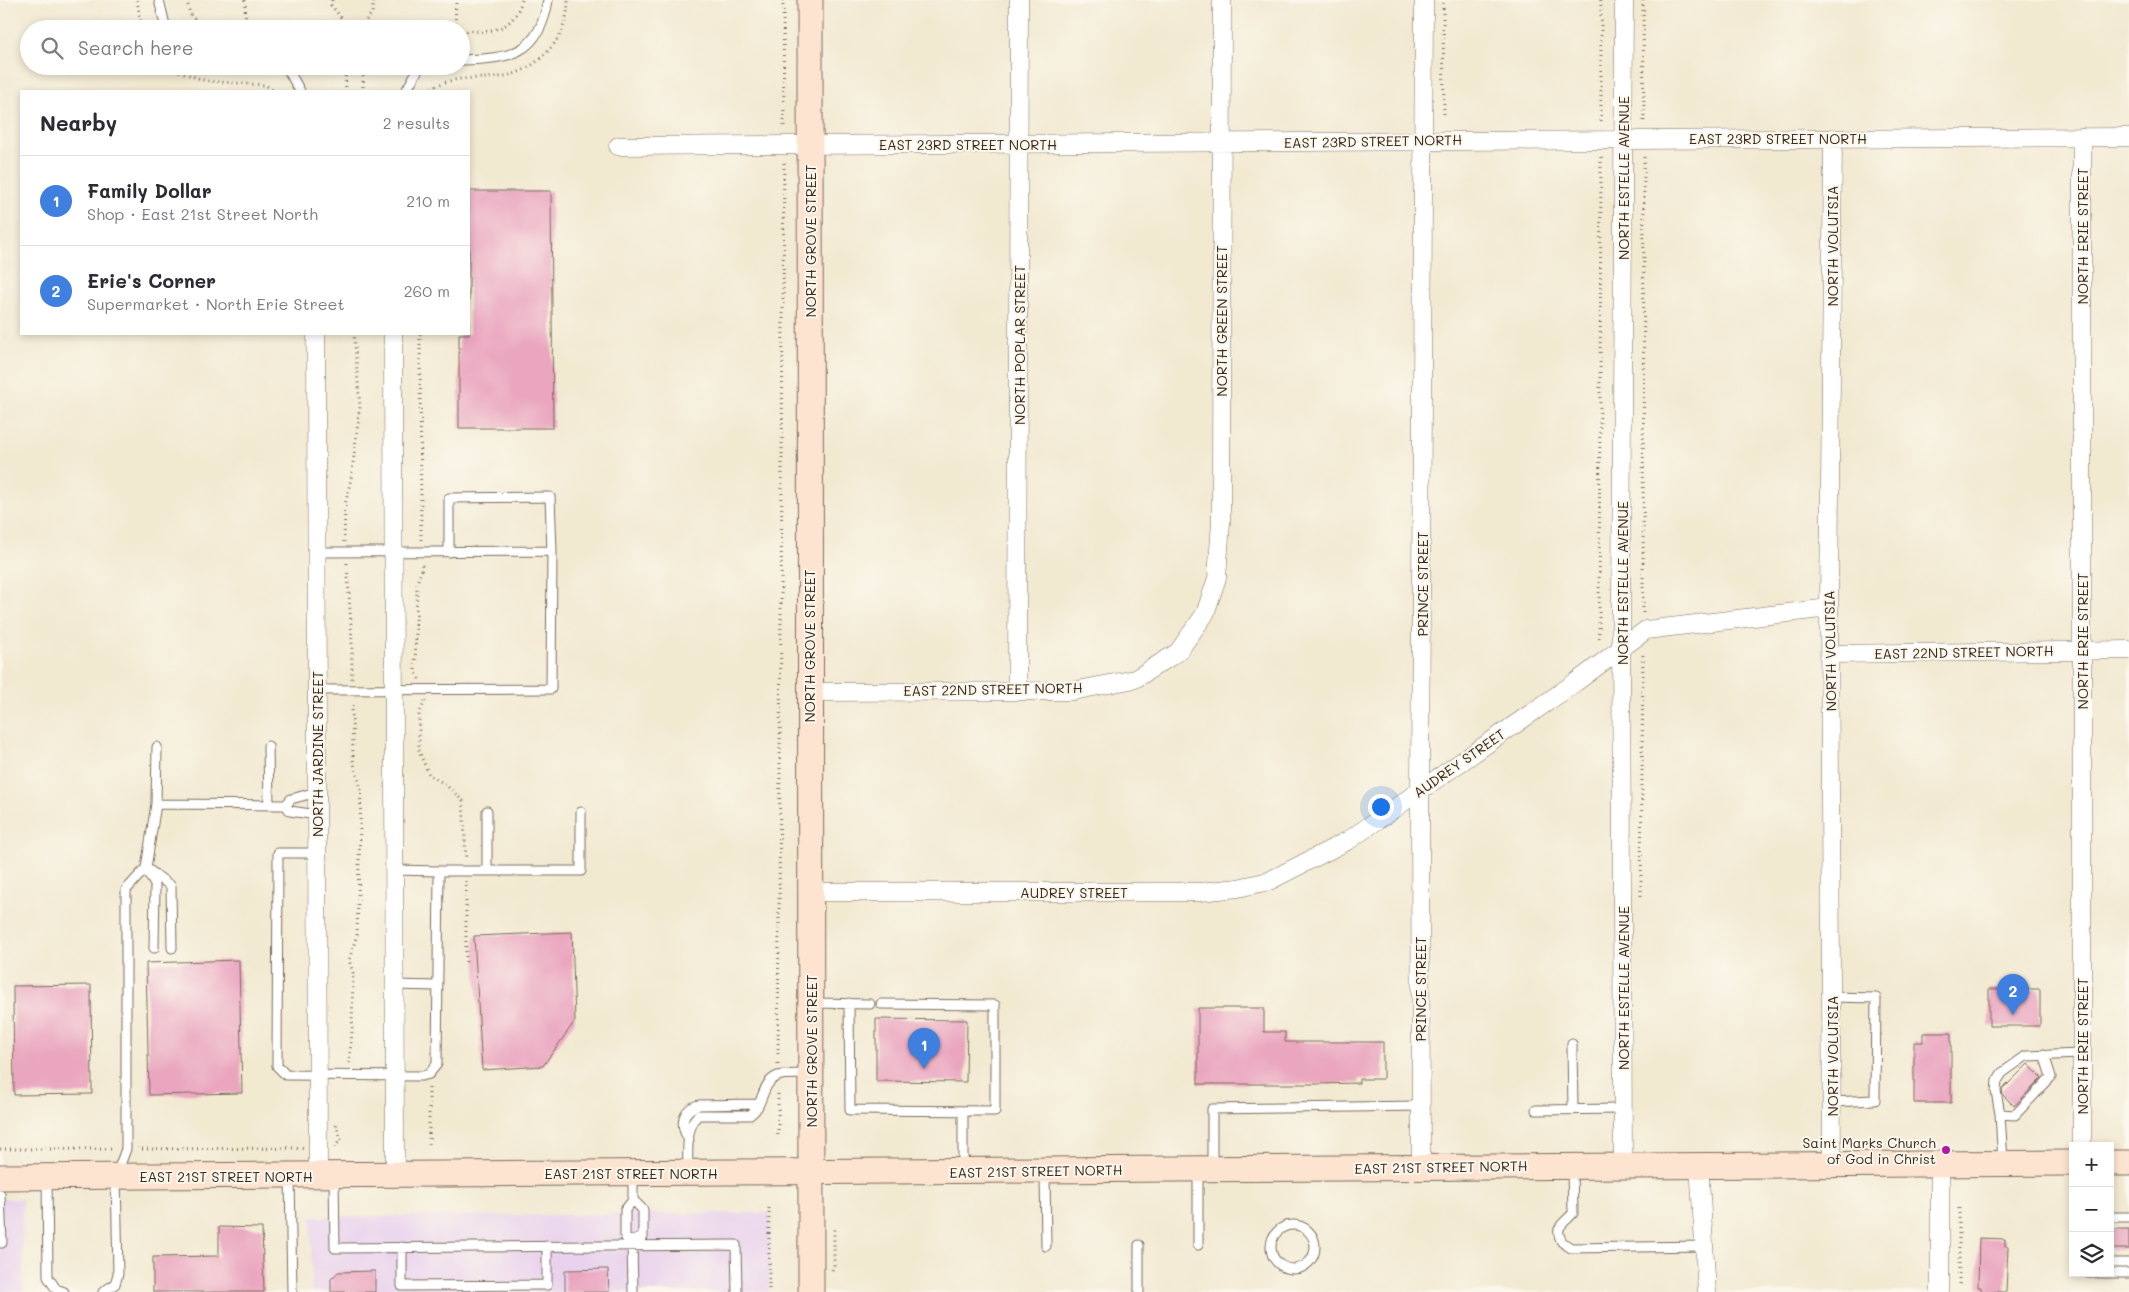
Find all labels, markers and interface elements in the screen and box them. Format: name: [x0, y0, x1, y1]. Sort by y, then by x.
search box: [20, 20, 470, 75]
icon: search: [38, 34, 66, 62]
text: Search here: [78, 35, 194, 60]
street label: NORTH ESTELLE AVENUE: [1614, 96, 1633, 260]
text: Nearby: [40, 109, 117, 136]
text: 2 results: [383, 112, 450, 133]
street label: EAST 23RD STREET NORTH: [1689, 129, 1867, 148]
street label: EAST 23RD STREET NORTH: [1284, 130, 1462, 152]
street label: EAST 23RD STREET NORTH: [879, 135, 1057, 154]
street label: NORTH GROVE STREET: [801, 164, 820, 318]
street label: NORTH ERIE STREET: [2073, 167, 2092, 304]
text: Family Dollar: [87, 178, 212, 203]
street label: NORTH VOLUTSIA: [1823, 186, 1842, 306]
text: 1: [52, 190, 60, 211]
text: 210 m: [406, 190, 450, 211]
text: Shop · East 21st Street North: [87, 203, 318, 224]
street label: NORTH GREEN STREET: [1212, 245, 1231, 397]
street label: NORTH POPLAR STREET: [1010, 265, 1029, 425]
text: Erie's Corner: [87, 268, 216, 293]
text: 2: [52, 280, 60, 301]
text: 260 m: [404, 280, 450, 301]
text: Supermarket · North Erie Street: [87, 293, 345, 314]
street label: NORTH ESTELLE AVENUE: [1613, 501, 1632, 665]
street label: PRINCE STREET: [1413, 531, 1432, 637]
street label: NORTH GROVE STREET: [800, 569, 819, 723]
street label: NORTH ERIE STREET: [2073, 572, 2092, 709]
street label: NORTH VOLUTSIA: [1819, 590, 1841, 712]
street label: EAST 22ND STREET NORTH: [1874, 641, 2054, 663]
street label: NORTH JARDINE STREET: [308, 671, 327, 837]
street label: EAST 22ND STREET NORTH: [903, 678, 1083, 700]
street label: AUDREY STREET: [1409, 724, 1509, 802]
your location: [1368, 794, 1394, 820]
street label: AUDREY STREET: [1020, 883, 1128, 902]
street label: NORTH ESTELLE AVENUE: [1614, 906, 1633, 1070]
street label: PRINCE STREET: [1411, 936, 1430, 1042]
street label: NORTH GROVE STREET: [802, 974, 821, 1128]
pin: 2: [1997, 974, 2029, 1015]
street label: NORTH ERIE STREET: [2073, 977, 2092, 1114]
street label: NORTH VOLUTSIA: [1823, 996, 1842, 1116]
pin: 1: [908, 1028, 940, 1069]
place label: Saint Marks Church of God in Christ: [1802, 1133, 1936, 1168]
map controls: [2069, 1142, 2114, 1277]
button: +: [2069, 1142, 2114, 1187]
marker: Saint Marks Church of God in Christ: [1940, 1144, 1952, 1156]
street label: EAST 21ST STREET NORTH: [1354, 1156, 1528, 1178]
street label: EAST 21ST STREET NORTH: [949, 1160, 1123, 1182]
street label: EAST 21ST STREET NORTH: [544, 1164, 718, 1183]
street label: EAST 21ST STREET NORTH: [139, 1167, 313, 1186]
button: −: [2069, 1187, 2114, 1232]
button: layers: [2069, 1232, 2114, 1277]

